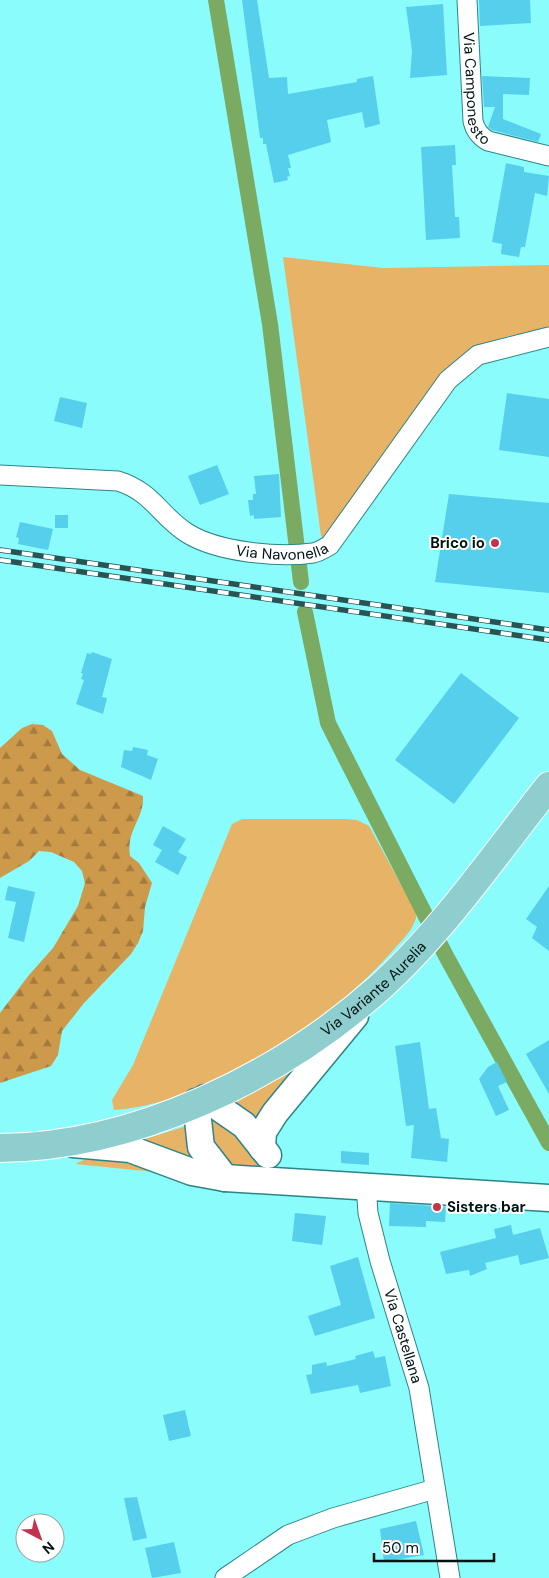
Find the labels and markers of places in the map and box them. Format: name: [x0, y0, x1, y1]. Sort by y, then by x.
place label: Brico io: [430, 533, 485, 553]
marker: Brico io: [489, 537, 501, 549]
place label: Sisters bar: [447, 1197, 526, 1217]
marker: Sisters bar: [431, 1201, 443, 1213]

